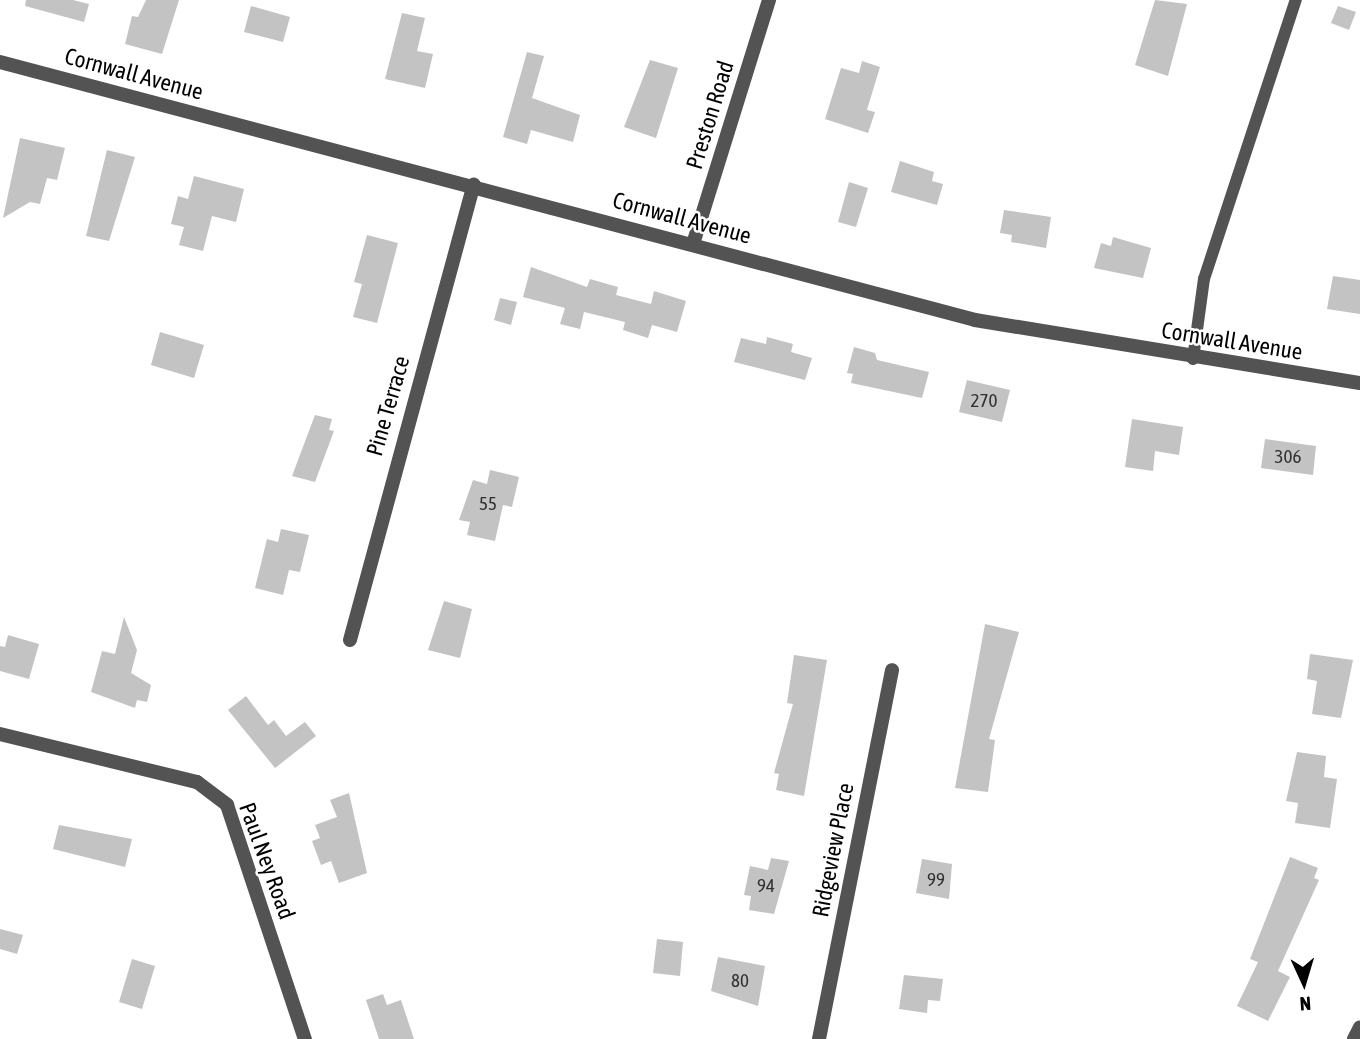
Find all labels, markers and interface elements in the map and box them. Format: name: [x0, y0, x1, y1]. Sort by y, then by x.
street label: Cornwall Avenue: [62, 42, 206, 106]
street label: Preston Road: [680, 57, 740, 173]
street label: Cornwall Avenue: [610, 186, 754, 250]
street label: Cornwall Avenue: [1160, 316, 1304, 366]
street label: Pine Terrace: [361, 353, 415, 459]
house number: 270: [971, 390, 997, 412]
house number: 306: [1275, 446, 1301, 468]
house number: 55: [479, 493, 497, 515]
street label: Ridgeview Place: [806, 781, 860, 919]
street label: Paul Ney Road: [233, 799, 301, 923]
house number: 99: [927, 869, 945, 891]
house number: 94: [757, 875, 775, 897]
north arrow: [1269, 948, 1339, 1018]
house number: 80: [731, 970, 749, 992]
text: N: [1299, 993, 1312, 1015]

